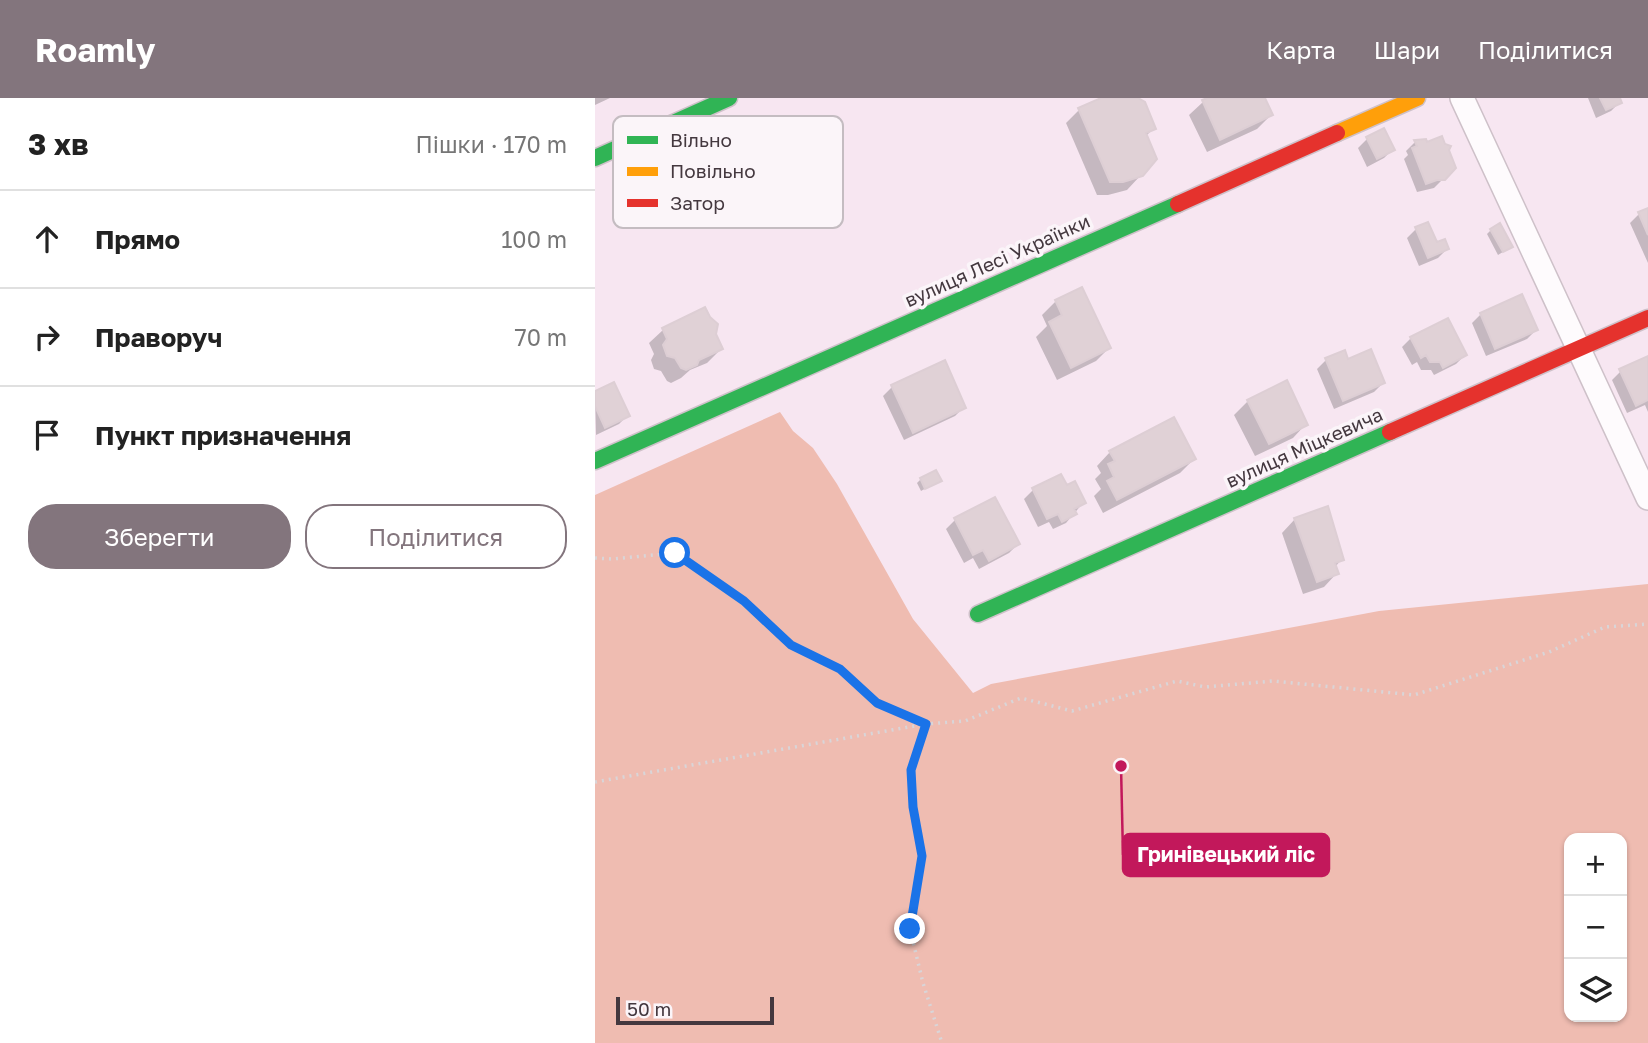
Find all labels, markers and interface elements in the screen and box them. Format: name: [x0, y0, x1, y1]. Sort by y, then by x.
text: Roamly: [35, 30, 155, 69]
text: Карта: [1266, 35, 1336, 64]
text: Шари: [1374, 35, 1440, 64]
text: Поділитися: [1478, 35, 1613, 64]
legend: [613, 116, 843, 228]
text: 3 хв: [28, 126, 89, 162]
text: Вільно: [670, 128, 732, 151]
text: Пішки · 170 m: [416, 130, 567, 158]
text: Повільно: [670, 159, 756, 182]
text: Затор: [670, 191, 725, 214]
street label: вулиця Лесі Українки: [901, 209, 1093, 311]
icon: ahead: [28, 220, 66, 258]
text: Прямо: [95, 224, 180, 255]
text: 100 m: [501, 225, 567, 253]
icon: right: [28, 318, 66, 356]
text: Праворуч: [95, 322, 223, 353]
text: 70 m: [514, 323, 567, 351]
street label: вулиця Міцкевича: [1222, 402, 1386, 492]
icon: arrive: [28, 416, 66, 454]
text: Пункт призначення: [95, 420, 351, 451]
button: Зберегти: [28, 504, 291, 569]
button: Поділитися: [305, 504, 567, 569]
route start: [659, 537, 690, 568]
map controls: [1564, 833, 1627, 1022]
button: +: [1564, 833, 1627, 896]
callout: Гринівецький ліс: [1123, 834, 1329, 876]
text: Гринівецький ліс: [1137, 841, 1315, 867]
button: −: [1564, 896, 1627, 959]
route end: [894, 913, 925, 944]
button: layers: [1564, 959, 1627, 1022]
scale bar: [616, 994, 773, 1026]
text: 50 m: [627, 997, 671, 1020]

